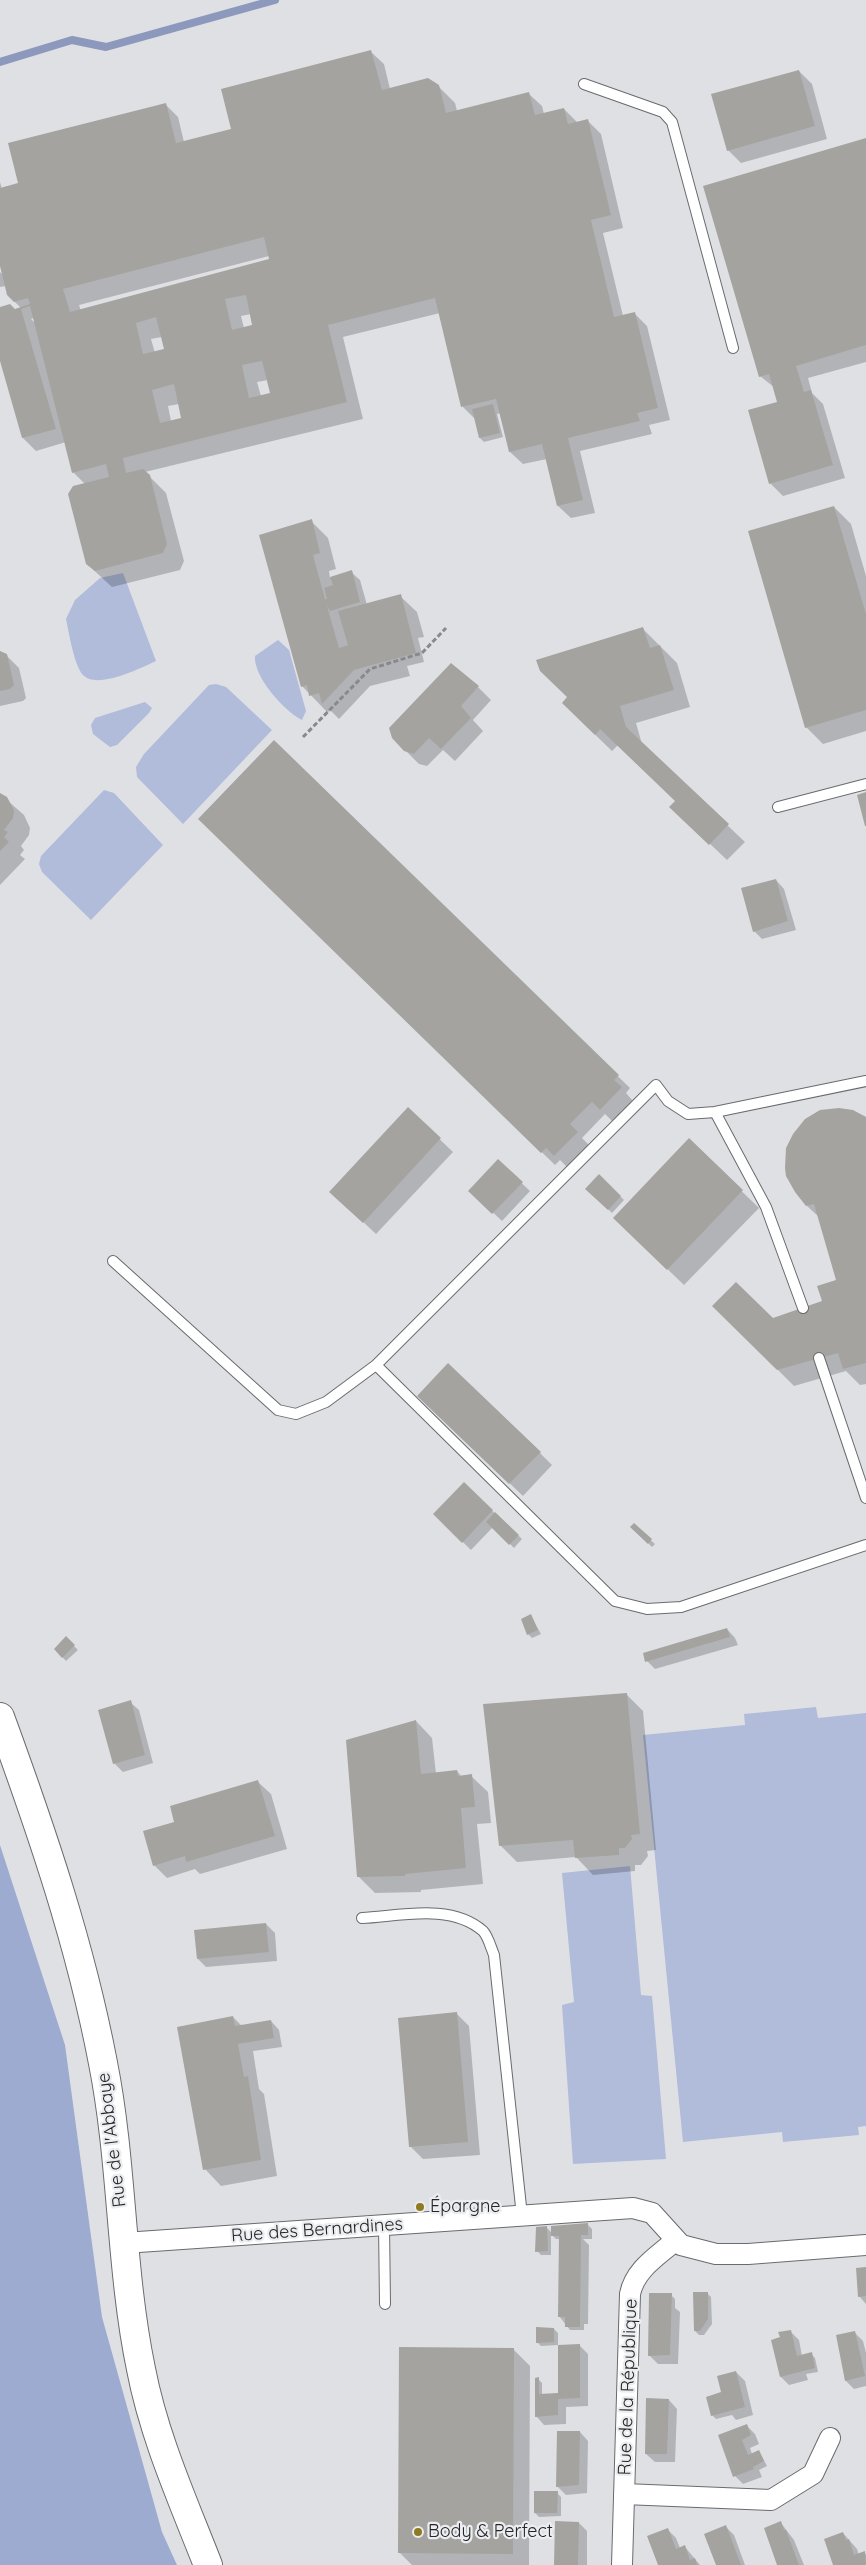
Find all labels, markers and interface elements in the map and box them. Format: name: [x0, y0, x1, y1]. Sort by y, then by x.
street label: Rue de l'Abbaye: [93, 2071, 131, 2209]
place label: Épargne: [430, 2196, 501, 2218]
marker: Épargne: [414, 2201, 426, 2213]
street label: Rue des Bernardines: [230, 2213, 404, 2247]
street label: Rue de la République: [614, 2298, 642, 2476]
place label: Body & Perfect: [428, 2521, 553, 2543]
marker: Body & Perfect: [412, 2526, 424, 2538]

